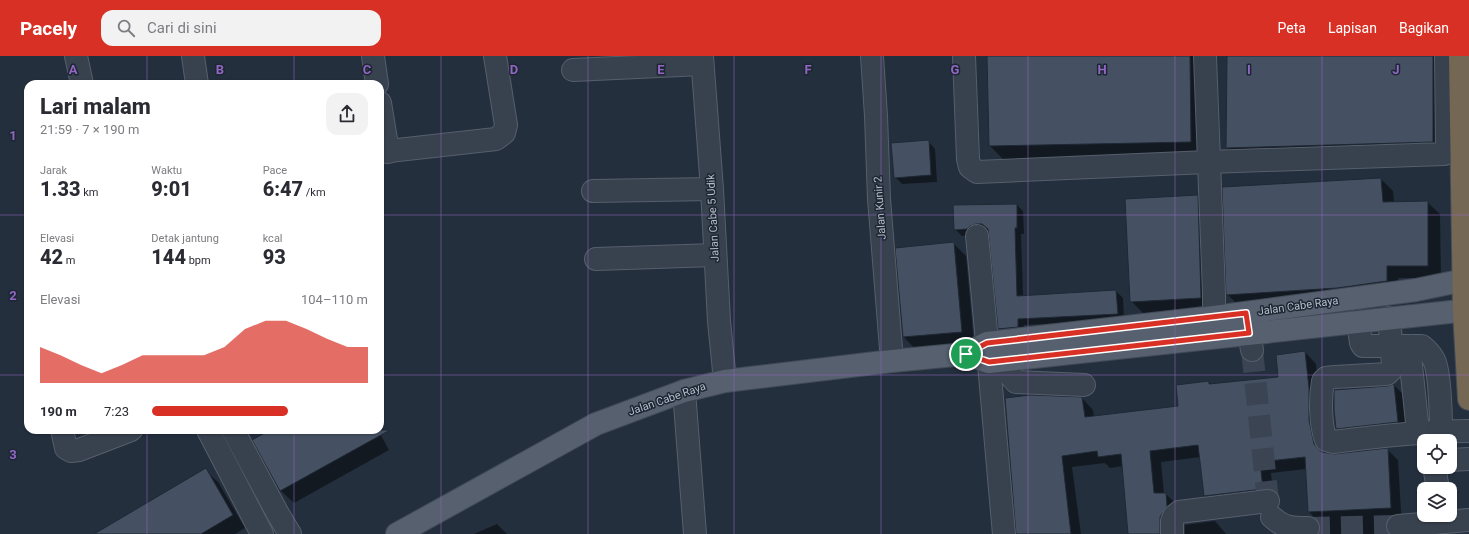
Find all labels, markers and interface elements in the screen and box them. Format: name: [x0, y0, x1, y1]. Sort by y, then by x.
search box: [101, 10, 381, 46]
text: Pacely: [20, 17, 77, 40]
icon: search: [115, 17, 137, 39]
text: Cari di sini: [147, 19, 217, 37]
text: Peta: [1278, 20, 1306, 36]
text: Lapisan: [1328, 20, 1377, 36]
text: Bagikan: [1399, 20, 1449, 36]
text: A: [69, 62, 78, 77]
text: B: [216, 62, 224, 77]
text: C: [363, 62, 372, 77]
text: D: [510, 62, 518, 77]
text: E: [657, 62, 665, 77]
text: F: [804, 62, 812, 77]
text: G: [951, 62, 960, 77]
text: H: [1097, 62, 1107, 77]
text: I: [1247, 62, 1251, 77]
text: J: [1392, 62, 1400, 77]
button: share: [326, 93, 368, 135]
text: Lari malam: [40, 94, 151, 119]
text: 21:59 · 7 × 190 m: [40, 122, 139, 137]
text: 1: [9, 128, 17, 143]
text: Jarak: [40, 164, 67, 177]
text: Waktu: [151, 164, 182, 177]
text: Pace: [263, 164, 287, 177]
street label: Jalan Cabe 5 Udik: [704, 173, 722, 262]
street label: Jalan Kunir 2: [871, 176, 889, 240]
text: 1.33: [40, 177, 81, 201]
text: 9:01: [151, 177, 192, 201]
text: 6:47: [263, 177, 303, 201]
text: km: [81, 186, 98, 199]
text: /km: [303, 186, 326, 199]
text: Elevasi: [40, 232, 74, 245]
text: Detak jantung: [151, 232, 219, 245]
text: kcal: [263, 232, 283, 245]
text: 42: [40, 245, 63, 269]
text: 144: [151, 245, 186, 269]
text: 93: [263, 245, 286, 269]
text: m: [63, 254, 75, 267]
text: bpm: [186, 254, 211, 267]
text: 2: [9, 288, 17, 303]
text: Elevasi: [40, 292, 81, 307]
text: 104–110 m: [301, 292, 368, 307]
street label: Jalan Cabe Raya: [1257, 294, 1339, 318]
pin: [949, 337, 983, 371]
icon: arrive: [955, 343, 977, 365]
street label: Jalan Cabe Raya: [627, 380, 708, 418]
text: 190 m: [40, 404, 77, 419]
text: 7:23: [104, 404, 129, 419]
map controls: [1417, 434, 1457, 522]
button: locate: [1417, 434, 1457, 474]
text: 3: [9, 447, 17, 462]
button: layers: [1417, 482, 1457, 522]

